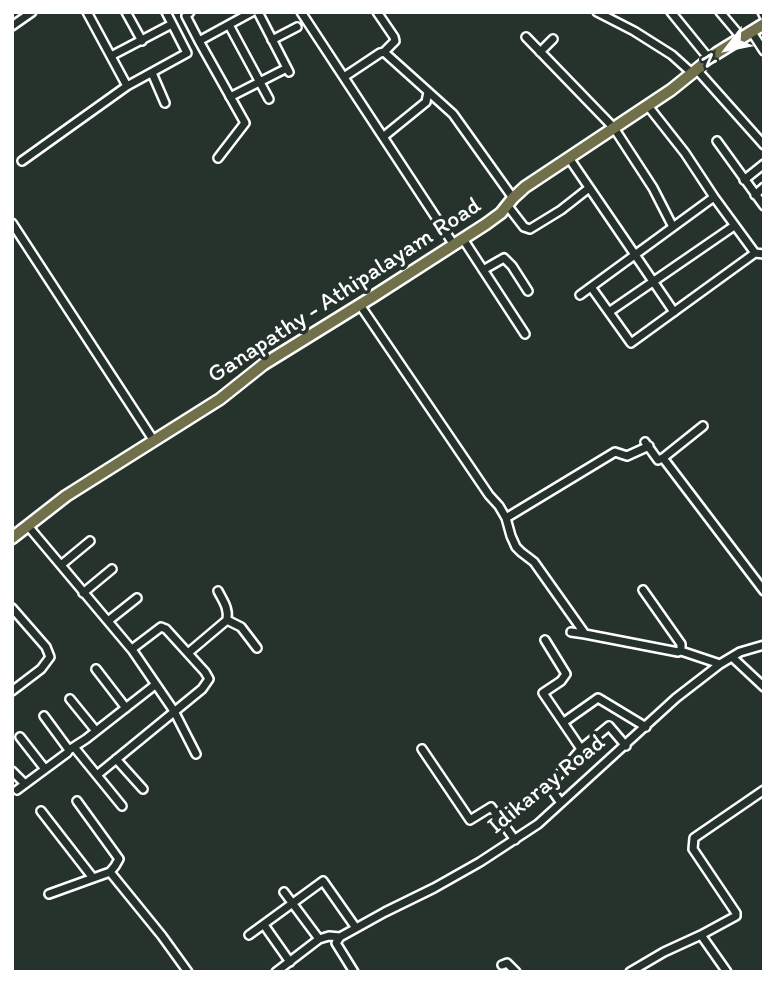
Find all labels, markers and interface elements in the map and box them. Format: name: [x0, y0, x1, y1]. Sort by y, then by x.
north arrow: [692, 14, 762, 84]
text: N: [696, 49, 722, 72]
street label: Ganapathy - Athipalayam Road: [203, 192, 487, 390]
street label: Idikaray Road: [482, 729, 612, 841]

